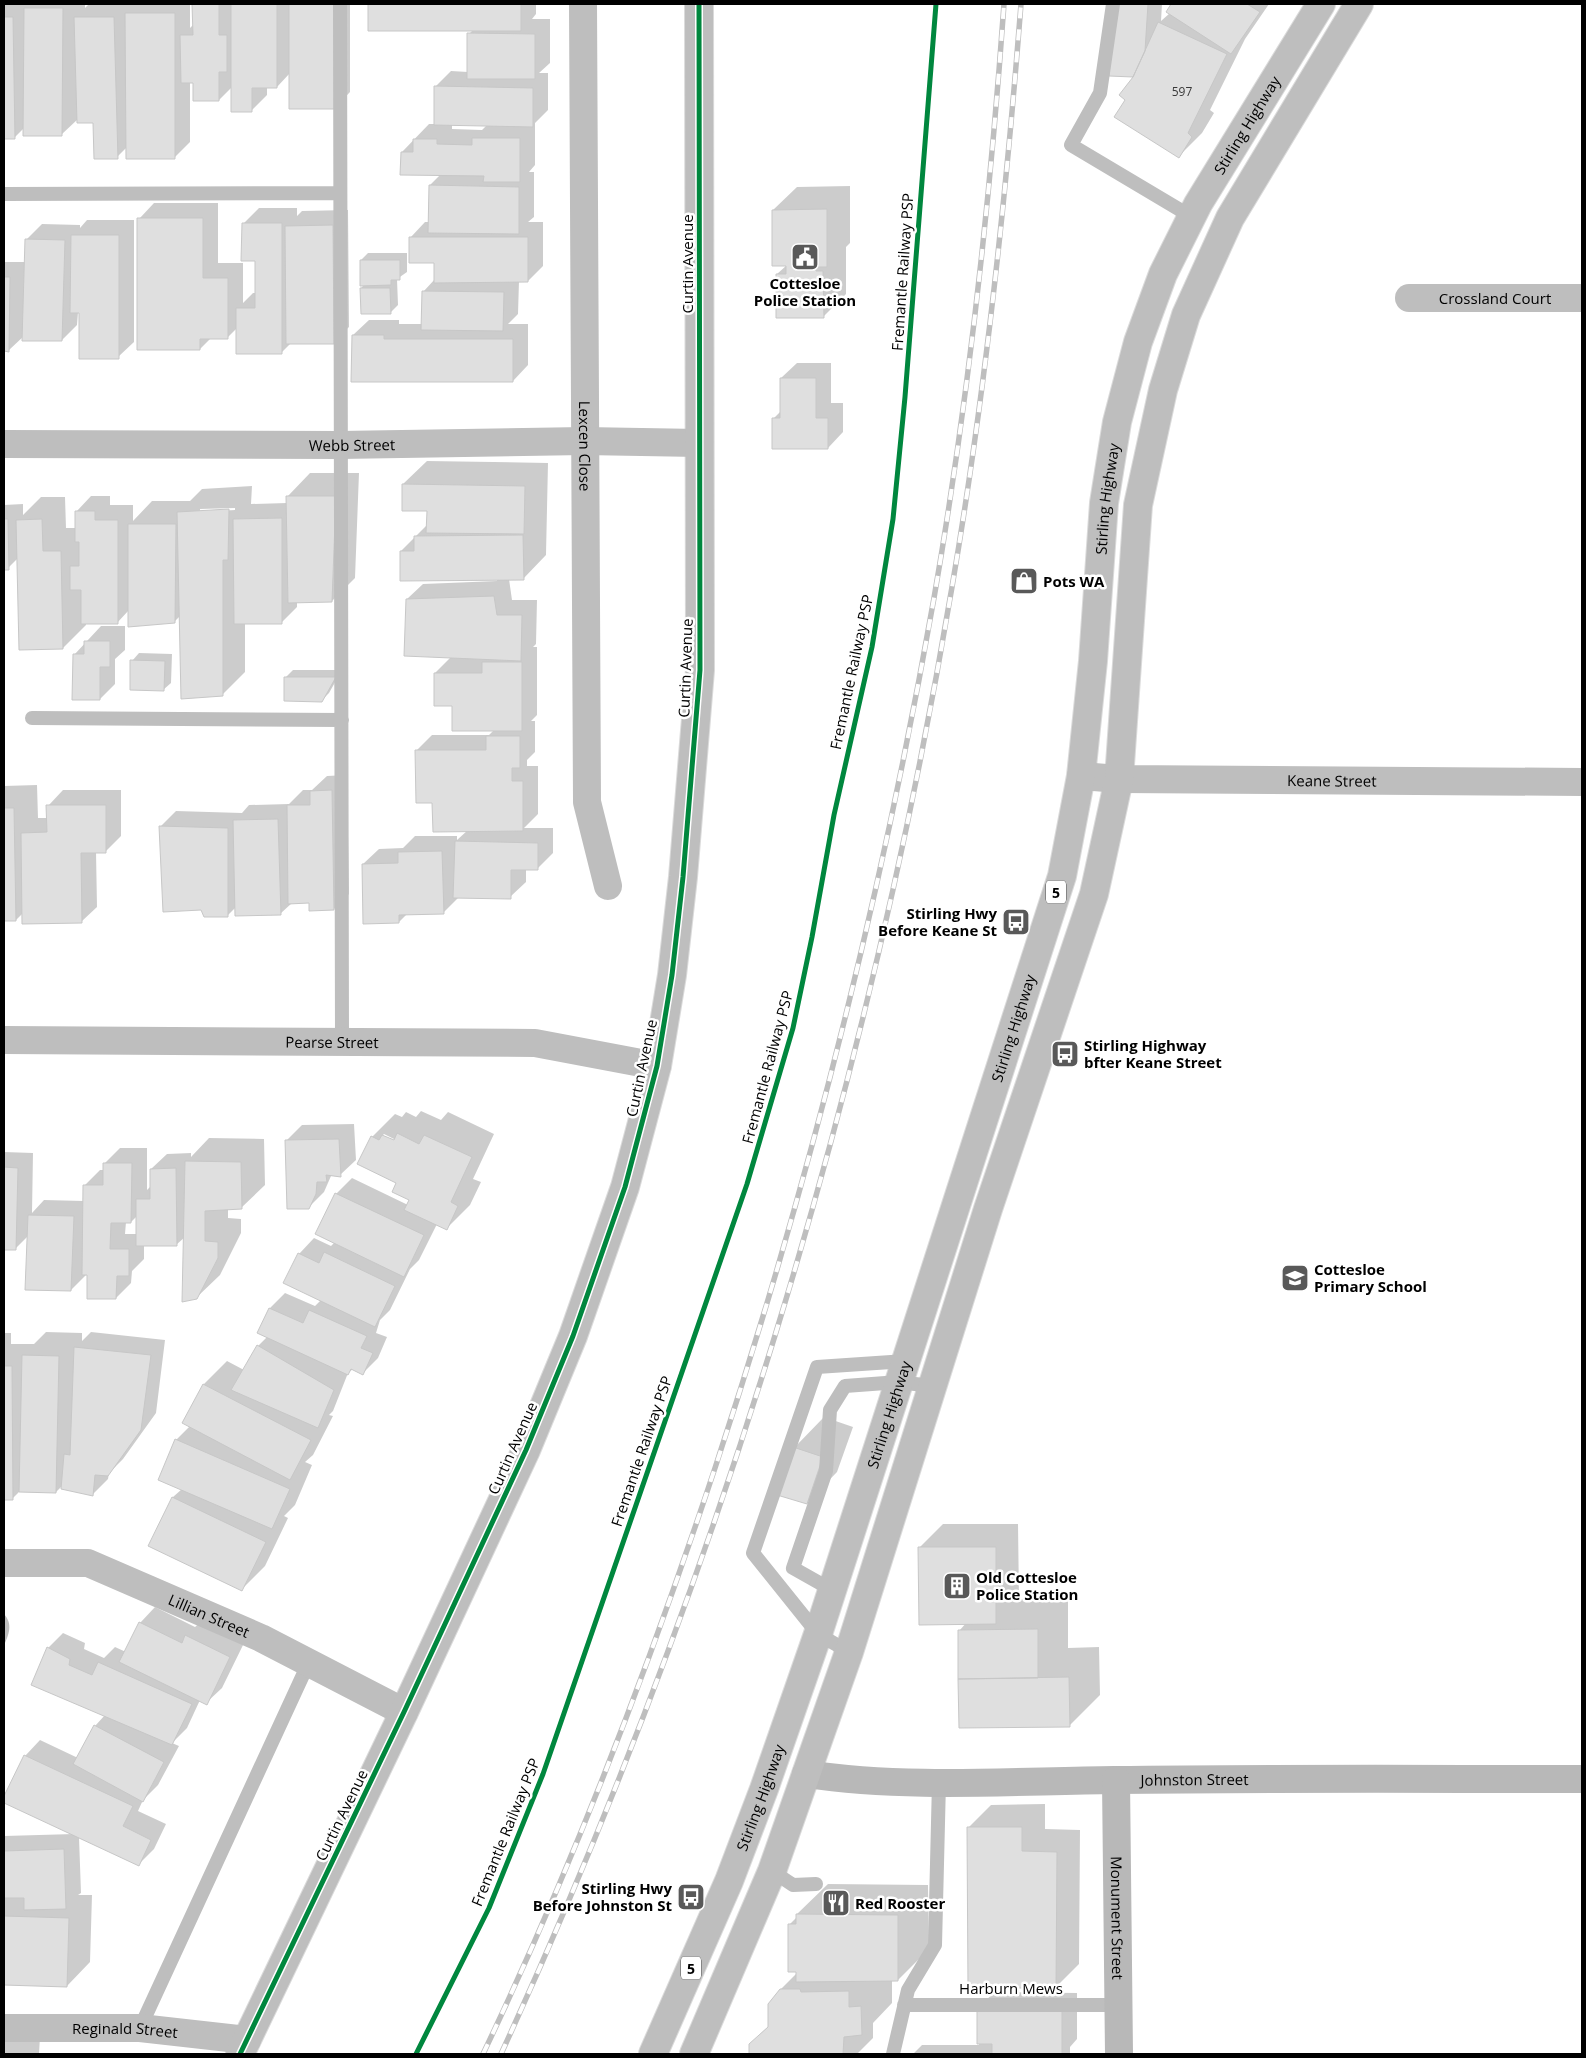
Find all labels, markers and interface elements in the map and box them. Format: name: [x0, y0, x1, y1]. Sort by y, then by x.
street label: Stirling Highway: [1209, 71, 1285, 178]
house number: 597: [1172, 83, 1192, 100]
street label: Fremantle Railway PSP: [887, 193, 917, 351]
street label: Curtin Avenue: [677, 214, 697, 314]
public building icon: Cottesloe Police Station: [790, 242, 820, 272]
place label: Cottesloe Police Station: [754, 273, 856, 310]
street label: Crossland Court: [1439, 288, 1551, 308]
street label: Lexcen Close: [575, 401, 595, 491]
street label: Webb Street: [309, 434, 395, 455]
street label: Stirling Highway: [1090, 441, 1124, 555]
shop icon: Pots WA: [1009, 566, 1039, 596]
place label: Pots WA: [1043, 571, 1105, 591]
street label: Fremantle Railway PSP: [825, 593, 877, 751]
street label: Curtin Avenue: [673, 618, 697, 718]
street label: Keane Street: [1287, 770, 1377, 791]
road number: 5: [1046, 880, 1066, 904]
place label: Stirling Hwy Before Keane St: [878, 903, 997, 940]
bus stop icon: Stirling Hwy Before Keane St: [1001, 907, 1031, 937]
street label: Stirling Highway: [986, 971, 1040, 1085]
street label: Fremantle Railway PSP: [737, 988, 797, 1146]
street label: Curtin Avenue: [621, 1017, 661, 1119]
street label: Pearse Street: [285, 1032, 379, 1052]
place label: Stirling Highway bfter Keane Street: [1084, 1035, 1222, 1072]
bus stop icon: Stirling Highway bfter Keane Street: [1050, 1039, 1080, 1069]
place label: Cottesloe Primary School: [1314, 1259, 1427, 1296]
school or university icon: Cottesloe Primary School: [1280, 1263, 1310, 1293]
street label: Stirling Highway: [862, 1358, 915, 1471]
street label: Fremantle Railway PSP: [606, 1373, 676, 1529]
street label: Curtin Avenue: [483, 1399, 541, 1497]
place label: Old Cottesloe Police Station: [976, 1567, 1078, 1604]
building icon: Old Cottesloe Police Station: [942, 1571, 972, 1601]
street label: Lillian Street: [165, 1589, 253, 1642]
street label: Stirling Highway: [731, 1741, 789, 1854]
street label: Fremantle Railway PSP: [466, 1755, 544, 1909]
street label: Curtin Avenue: [310, 1766, 372, 1864]
street label: Johnston Street: [1138, 1769, 1249, 1790]
street label: Monument Street: [1107, 1856, 1128, 1980]
place label: Stirling Hwy Before Johnston St: [533, 1878, 672, 1915]
bus stop icon: Stirling Hwy Before Johnston St: [676, 1882, 706, 1912]
restaurant icon: Red Rooster: [821, 1888, 851, 1918]
place label: Red Rooster: [855, 1893, 945, 1913]
road number: 5: [681, 1956, 701, 1980]
street label: Harburn Mews: [959, 1978, 1063, 1998]
street label: Reginald Street: [72, 2018, 179, 2042]

